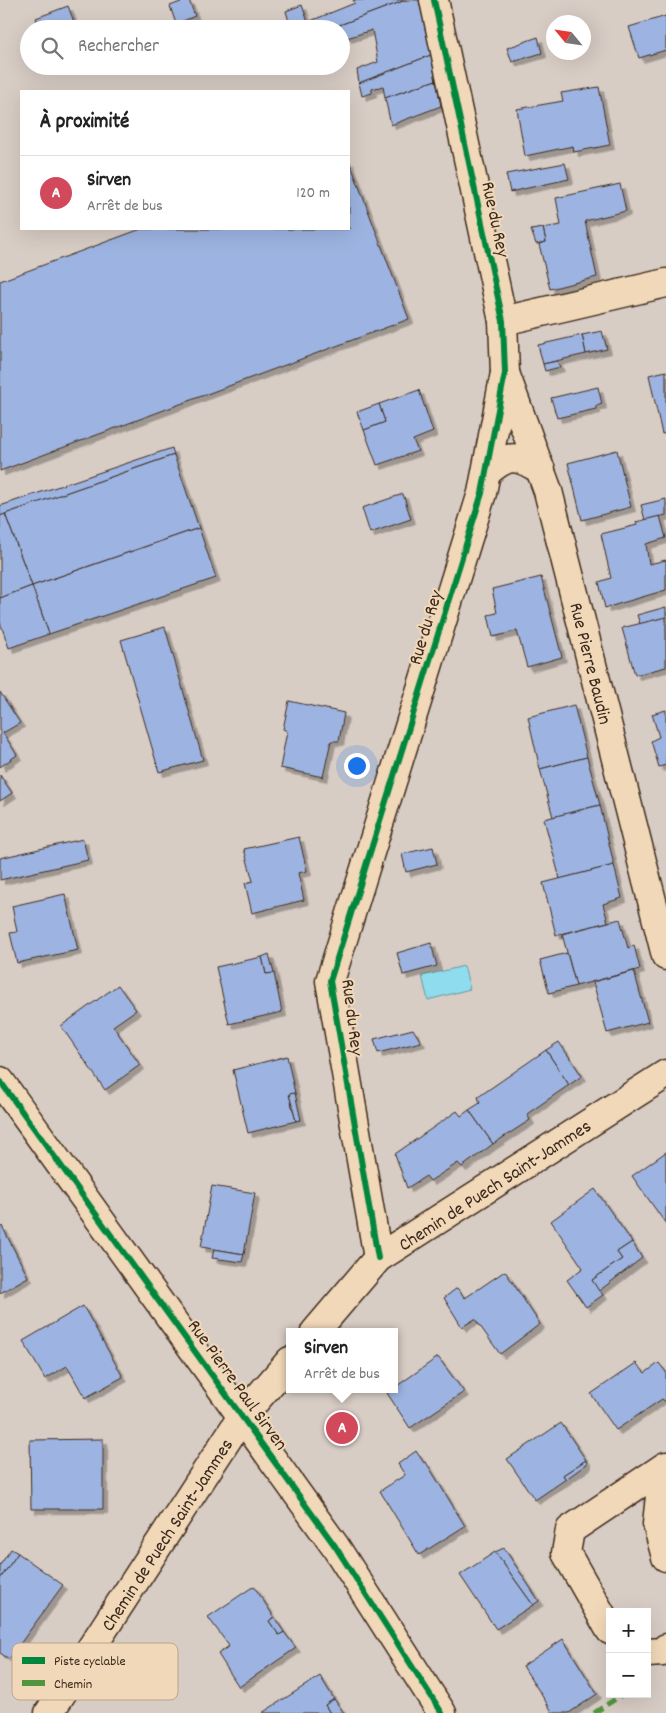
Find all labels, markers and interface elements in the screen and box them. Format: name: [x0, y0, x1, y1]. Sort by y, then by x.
north arrow: [546, 15, 591, 60]
search box: [20, 20, 350, 75]
icon: search: [38, 34, 66, 62]
text: Rechercher: [78, 34, 159, 61]
text: À proximité: [40, 108, 129, 138]
text: Sirven: [87, 168, 131, 195]
street label: Rue du Rey: [472, 179, 515, 260]
text: A: [52, 182, 60, 205]
text: 120 m: [296, 182, 330, 205]
text: Arrêt de bus: [87, 195, 163, 218]
street label: Rue du Rey: [403, 587, 452, 669]
street label: Rue Pierre Baudin: [560, 600, 617, 728]
your location: [344, 753, 370, 779]
street label: Rue du Rey: [332, 978, 369, 1058]
street label: Chemin de Puech Saint-Jammes: [394, 1114, 598, 1260]
street label: Rue Pierre Paul Sirven: [179, 1315, 293, 1457]
popup: [286, 1328, 398, 1393]
text: Sirven: [304, 1336, 348, 1363]
text: Arrêt de bus: [304, 1363, 380, 1386]
pin: A: [326, 1409, 358, 1447]
street label: Chemin de Puech Saint-Jammes: [96, 1434, 242, 1638]
map controls: [606, 1608, 651, 1698]
button: +: [606, 1608, 651, 1653]
legend: [12, 1643, 178, 1700]
text: Piste cyclable: [54, 1652, 126, 1672]
button: −: [606, 1653, 651, 1698]
text: Chemin: [54, 1675, 92, 1695]

